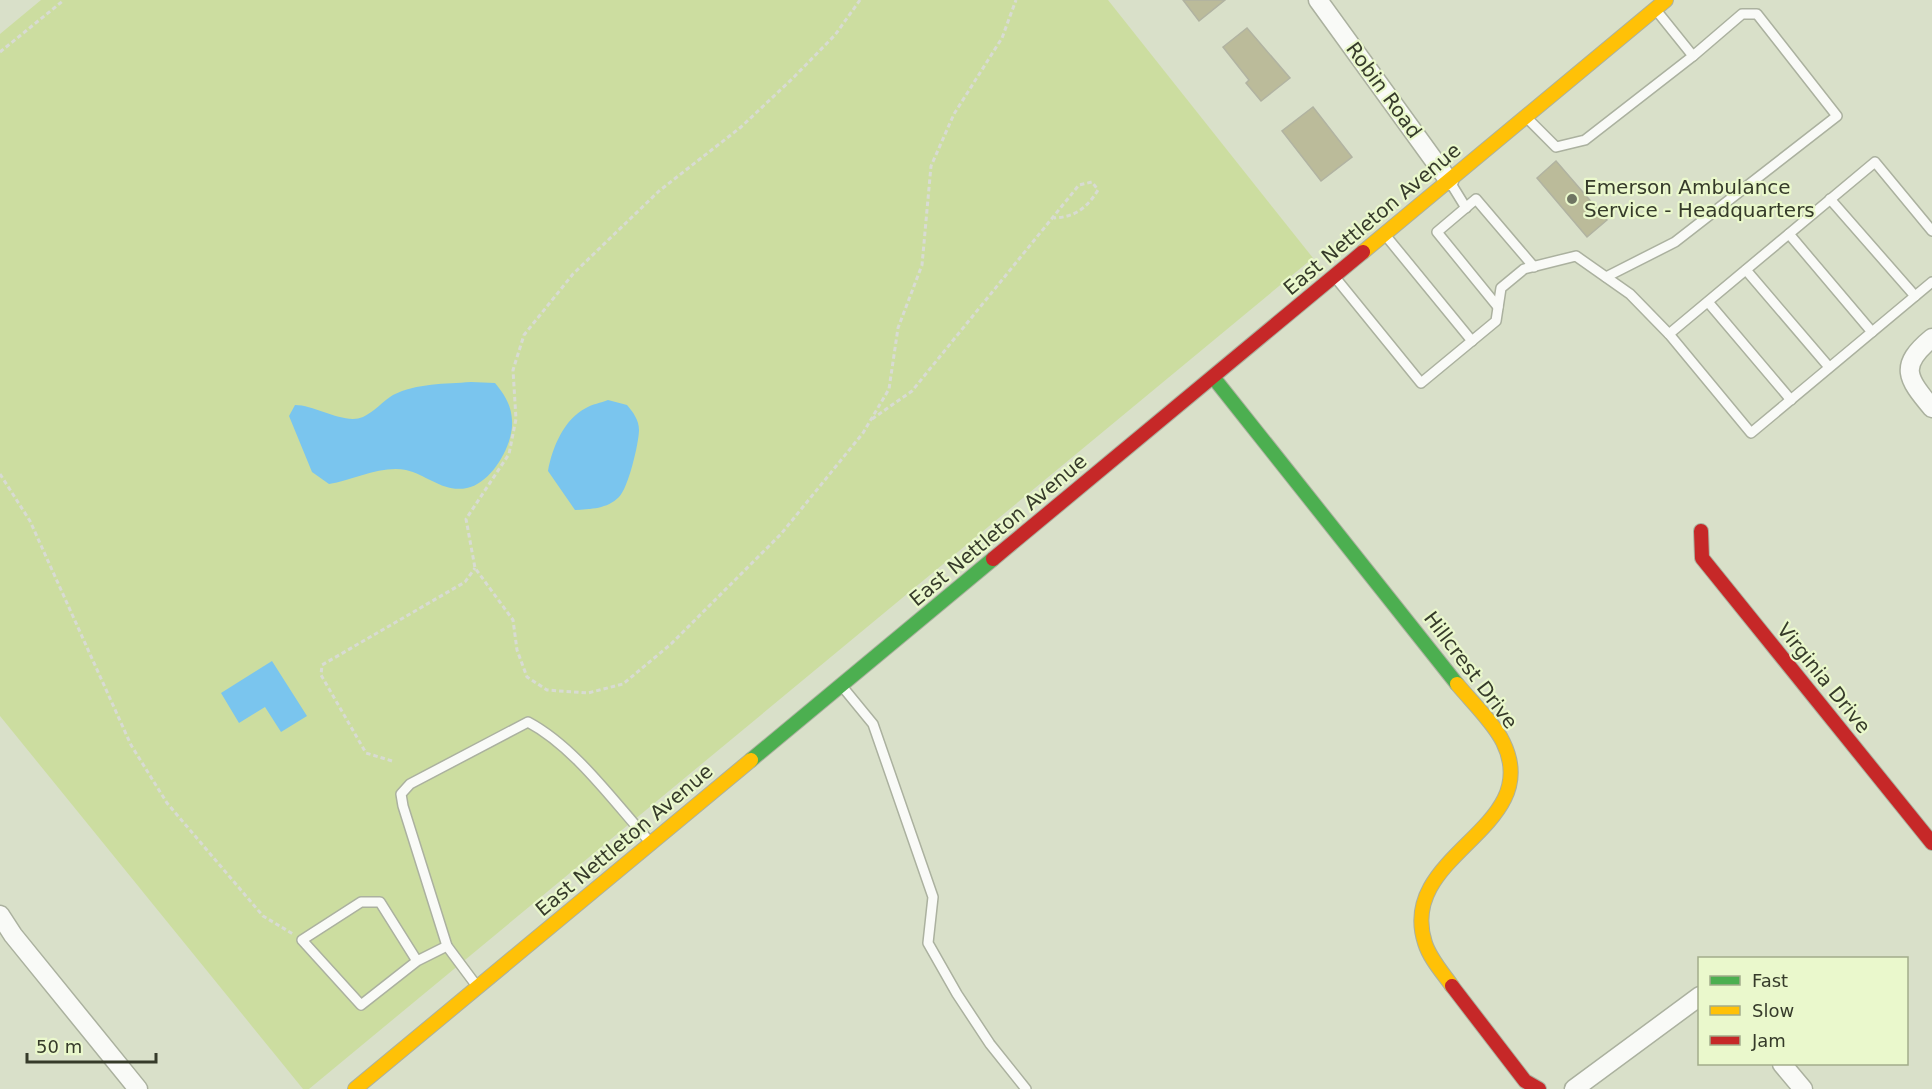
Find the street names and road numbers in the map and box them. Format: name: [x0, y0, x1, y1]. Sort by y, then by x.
street label: Robin Road: [1341, 37, 1427, 143]
street label: East Nettleton Avenue: [1279, 138, 1465, 300]
street label: East Nettleton Avenue: [905, 449, 1091, 611]
street label: Hillcrest Drive: [1419, 607, 1523, 733]
street label: Virginia Drive: [1772, 618, 1876, 738]
street label: East Nettleton Avenue: [531, 759, 717, 921]

